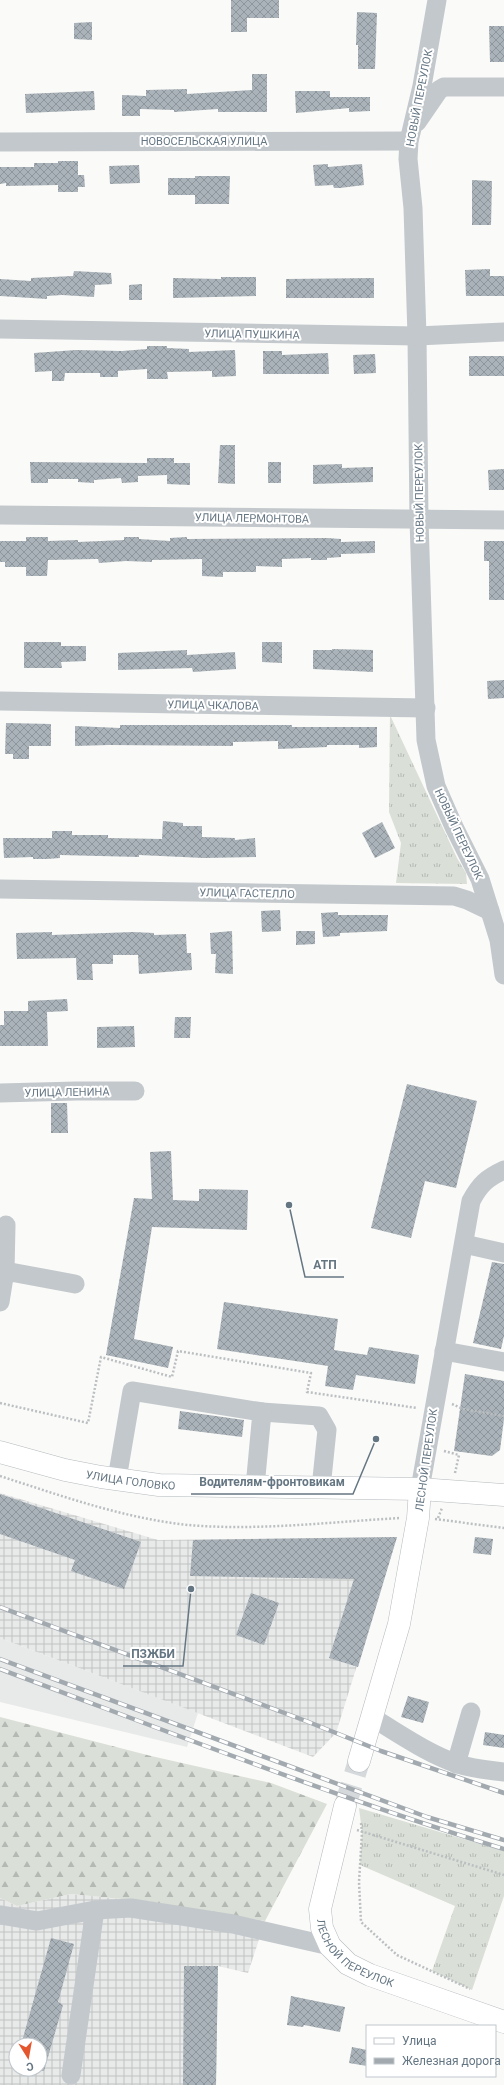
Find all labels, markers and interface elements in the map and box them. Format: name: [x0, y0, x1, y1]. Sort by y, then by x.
street label: НОВЫЙ ПЕРЕУЛОК: [404, 47, 435, 148]
street label: НОВОСЕЛЬСКАЯ УЛИЦА: [141, 135, 268, 148]
street label: УЛИЦА ПУШКИНА: [204, 327, 301, 342]
street label: НОВЫЙ ПЕРЕУЛОК: [412, 443, 427, 542]
street label: УЛИЦА ЛЕРМОНТОВА: [195, 511, 310, 526]
street label: УЛИЦА ЧКАЛОВА: [167, 698, 260, 713]
street label: НОВЫЙ ПЕРЕУЛОК: [432, 787, 486, 883]
street label: УЛИЦА ГАСТЕЛЛО: [199, 886, 295, 901]
street label: УЛИЦА ЛЕНИНА: [24, 1085, 111, 1100]
callout: АТП: [305, 1253, 344, 1277]
text: АТП: [313, 1258, 337, 1272]
street label: ЛЕСНОЙ ПЕРЕУЛОК: [413, 1407, 440, 1512]
street label: УЛИЦА ГОЛОВКО: [85, 1468, 176, 1492]
callout: Водителям-фронтовикам: [191, 1470, 353, 1494]
text: Водителям-фронтовикам: [199, 1475, 345, 1489]
callout: ПЗЖБИ: [123, 1642, 183, 1666]
text: ПЗЖБИ: [131, 1647, 175, 1661]
street label: ЛЕСНОЙ ПЕРЕУЛОК: [314, 1918, 396, 1990]
legend: [366, 2025, 496, 2077]
text: Улица: [402, 2034, 437, 2048]
north arrow: [8, 2037, 48, 2077]
text: Железная дорога: [402, 2054, 501, 2068]
text: С: [25, 2059, 35, 2073]

